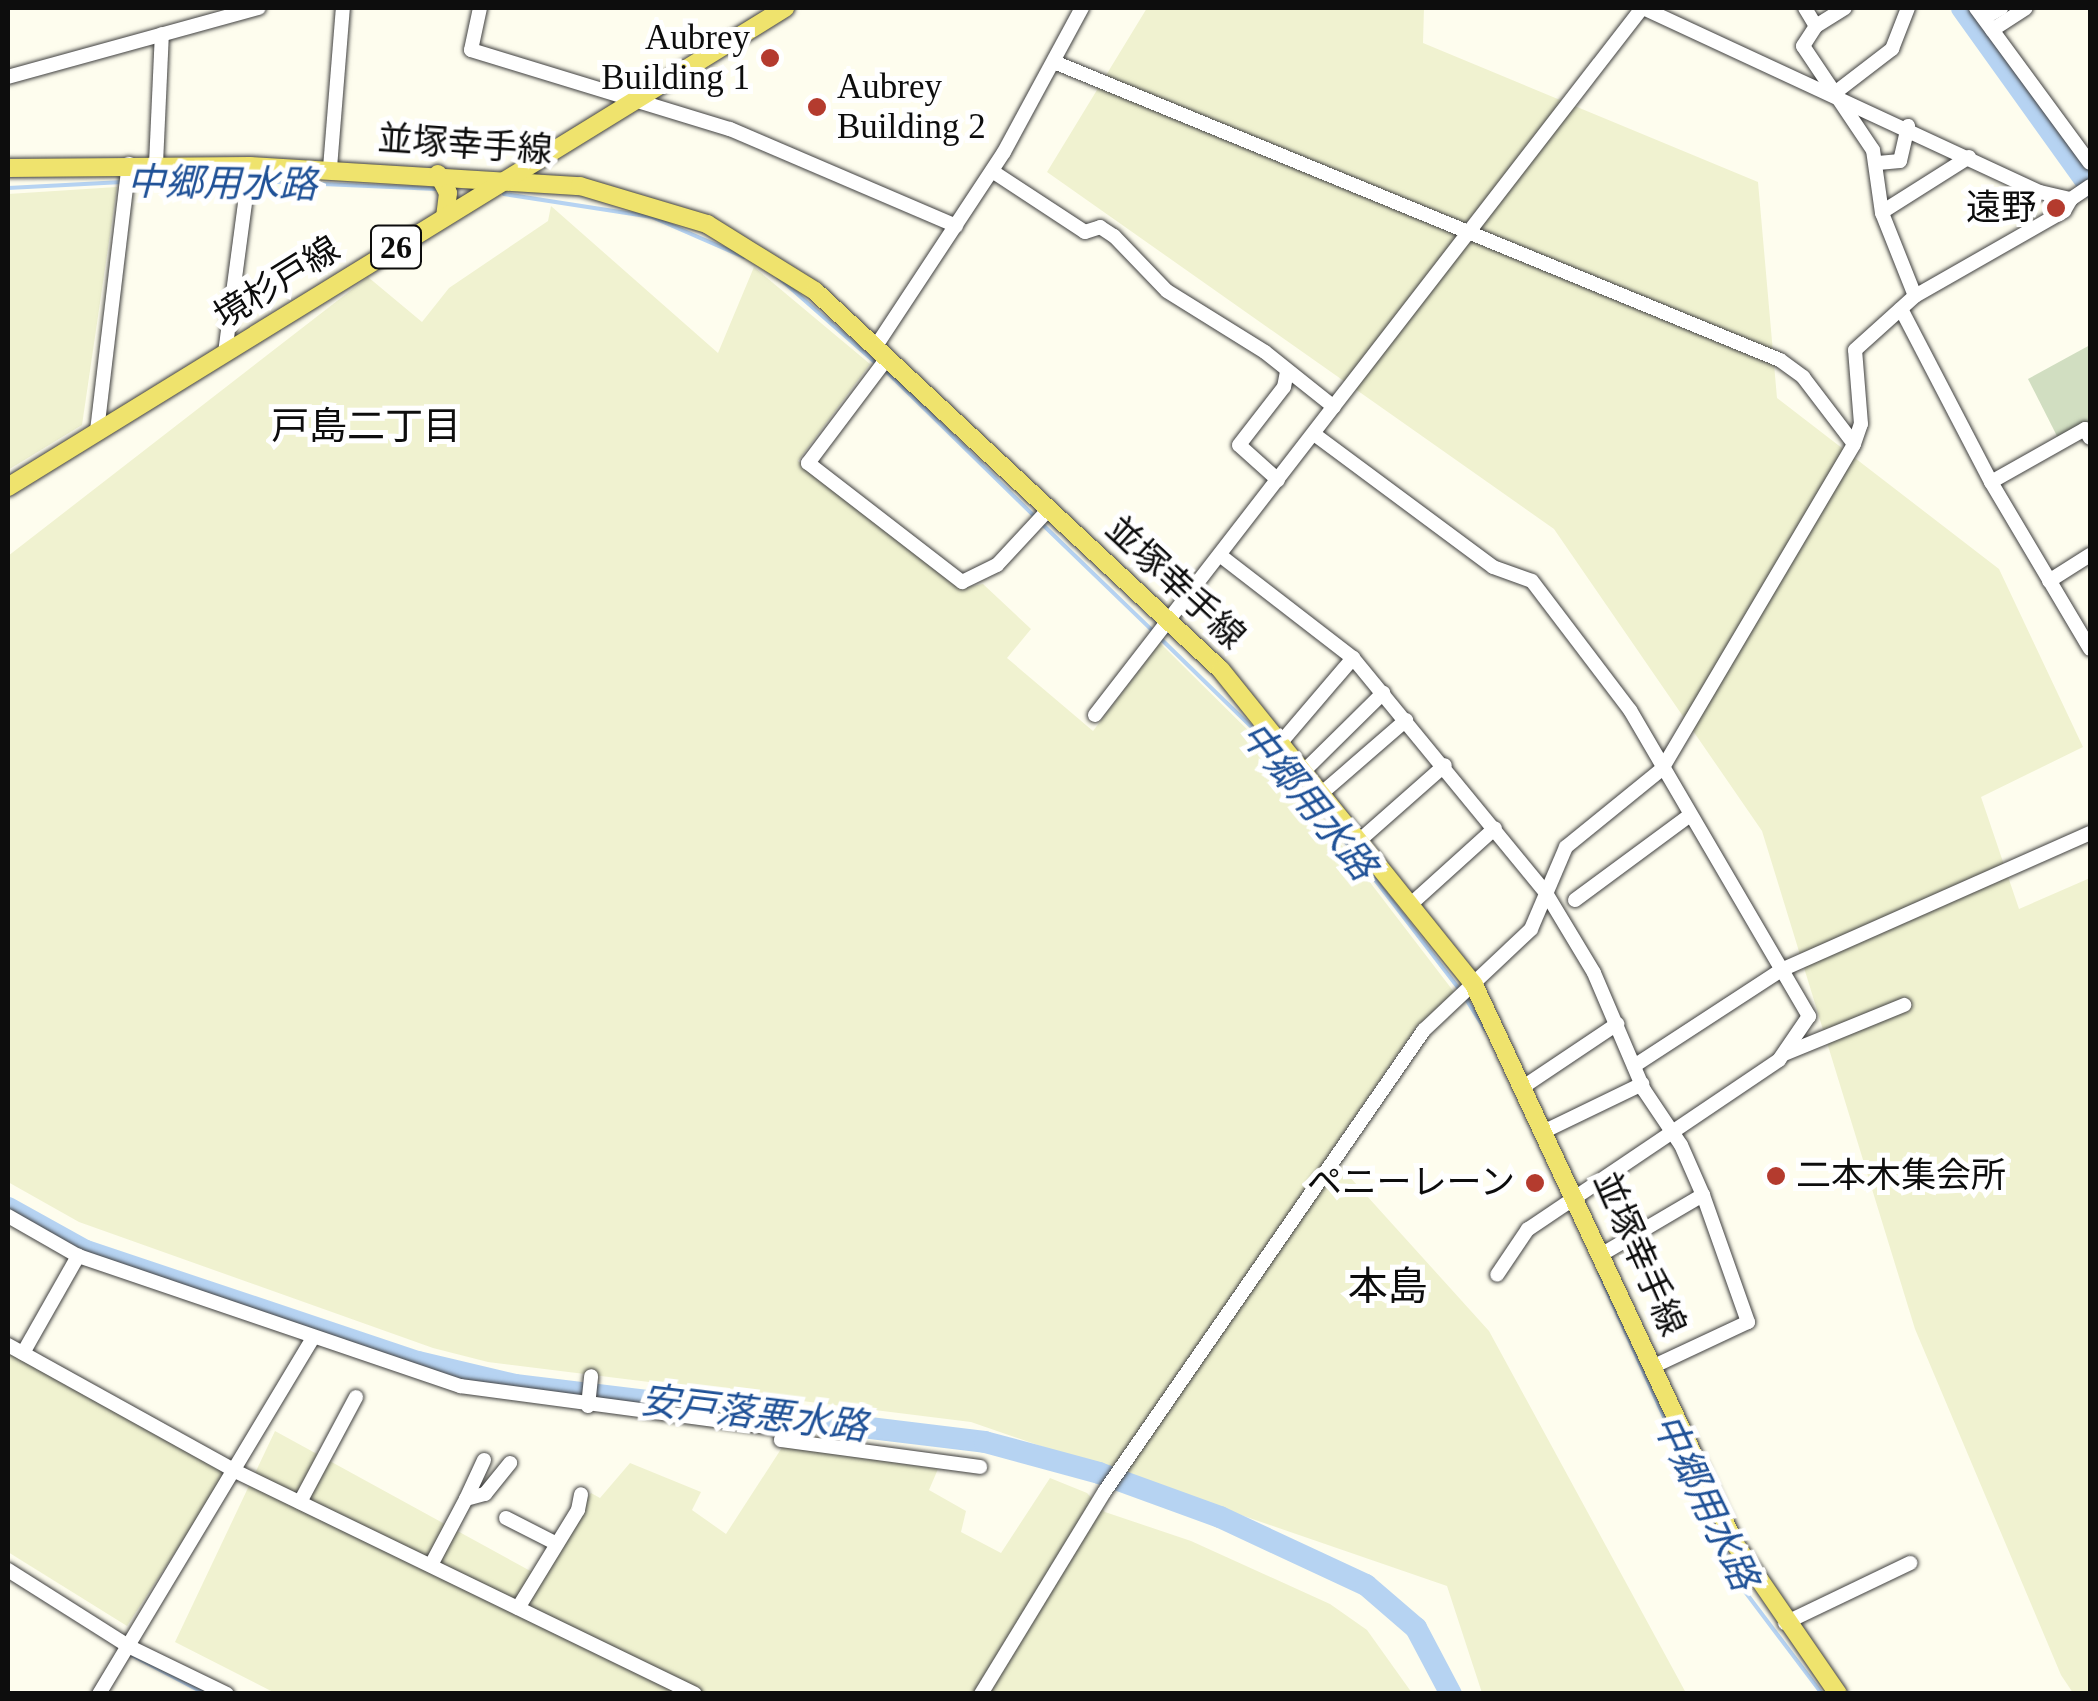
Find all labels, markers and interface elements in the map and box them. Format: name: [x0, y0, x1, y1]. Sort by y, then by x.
place label: Aubrey Building 1: [601, 17, 750, 99]
marker: Aubrey Building 1: [759, 47, 781, 69]
place label: Aubrey Building 2: [837, 66, 986, 148]
marker: Aubrey Building 2: [806, 96, 828, 118]
street label: 並塚幸手線: [376, 118, 554, 172]
water label: 中郷用水路: [127, 160, 317, 208]
place label: 遠野: [1966, 187, 2036, 229]
marker: 遠野: [2045, 197, 2067, 219]
road number: 26: [368, 220, 424, 274]
street label: 境杉戸線: [207, 228, 347, 338]
district label: 戸島二丁目: [271, 404, 461, 450]
street label: 並塚幸手線: [1097, 508, 1253, 658]
water label: 中郷用水路: [1230, 713, 1386, 889]
place label: 二本木集会所: [1796, 1155, 2006, 1197]
place label: ペニーレーン: [1305, 1162, 1515, 1204]
marker: 二本木集会所: [1765, 1165, 1787, 1187]
street label: 並塚幸手線: [1584, 1166, 1694, 1342]
marker: ペニーレーン: [1524, 1172, 1546, 1194]
district label: 本島: [1348, 1263, 1428, 1311]
water label: 安戸落悪水路: [638, 1377, 870, 1451]
water label: 中郷用水路: [1643, 1407, 1767, 1597]

